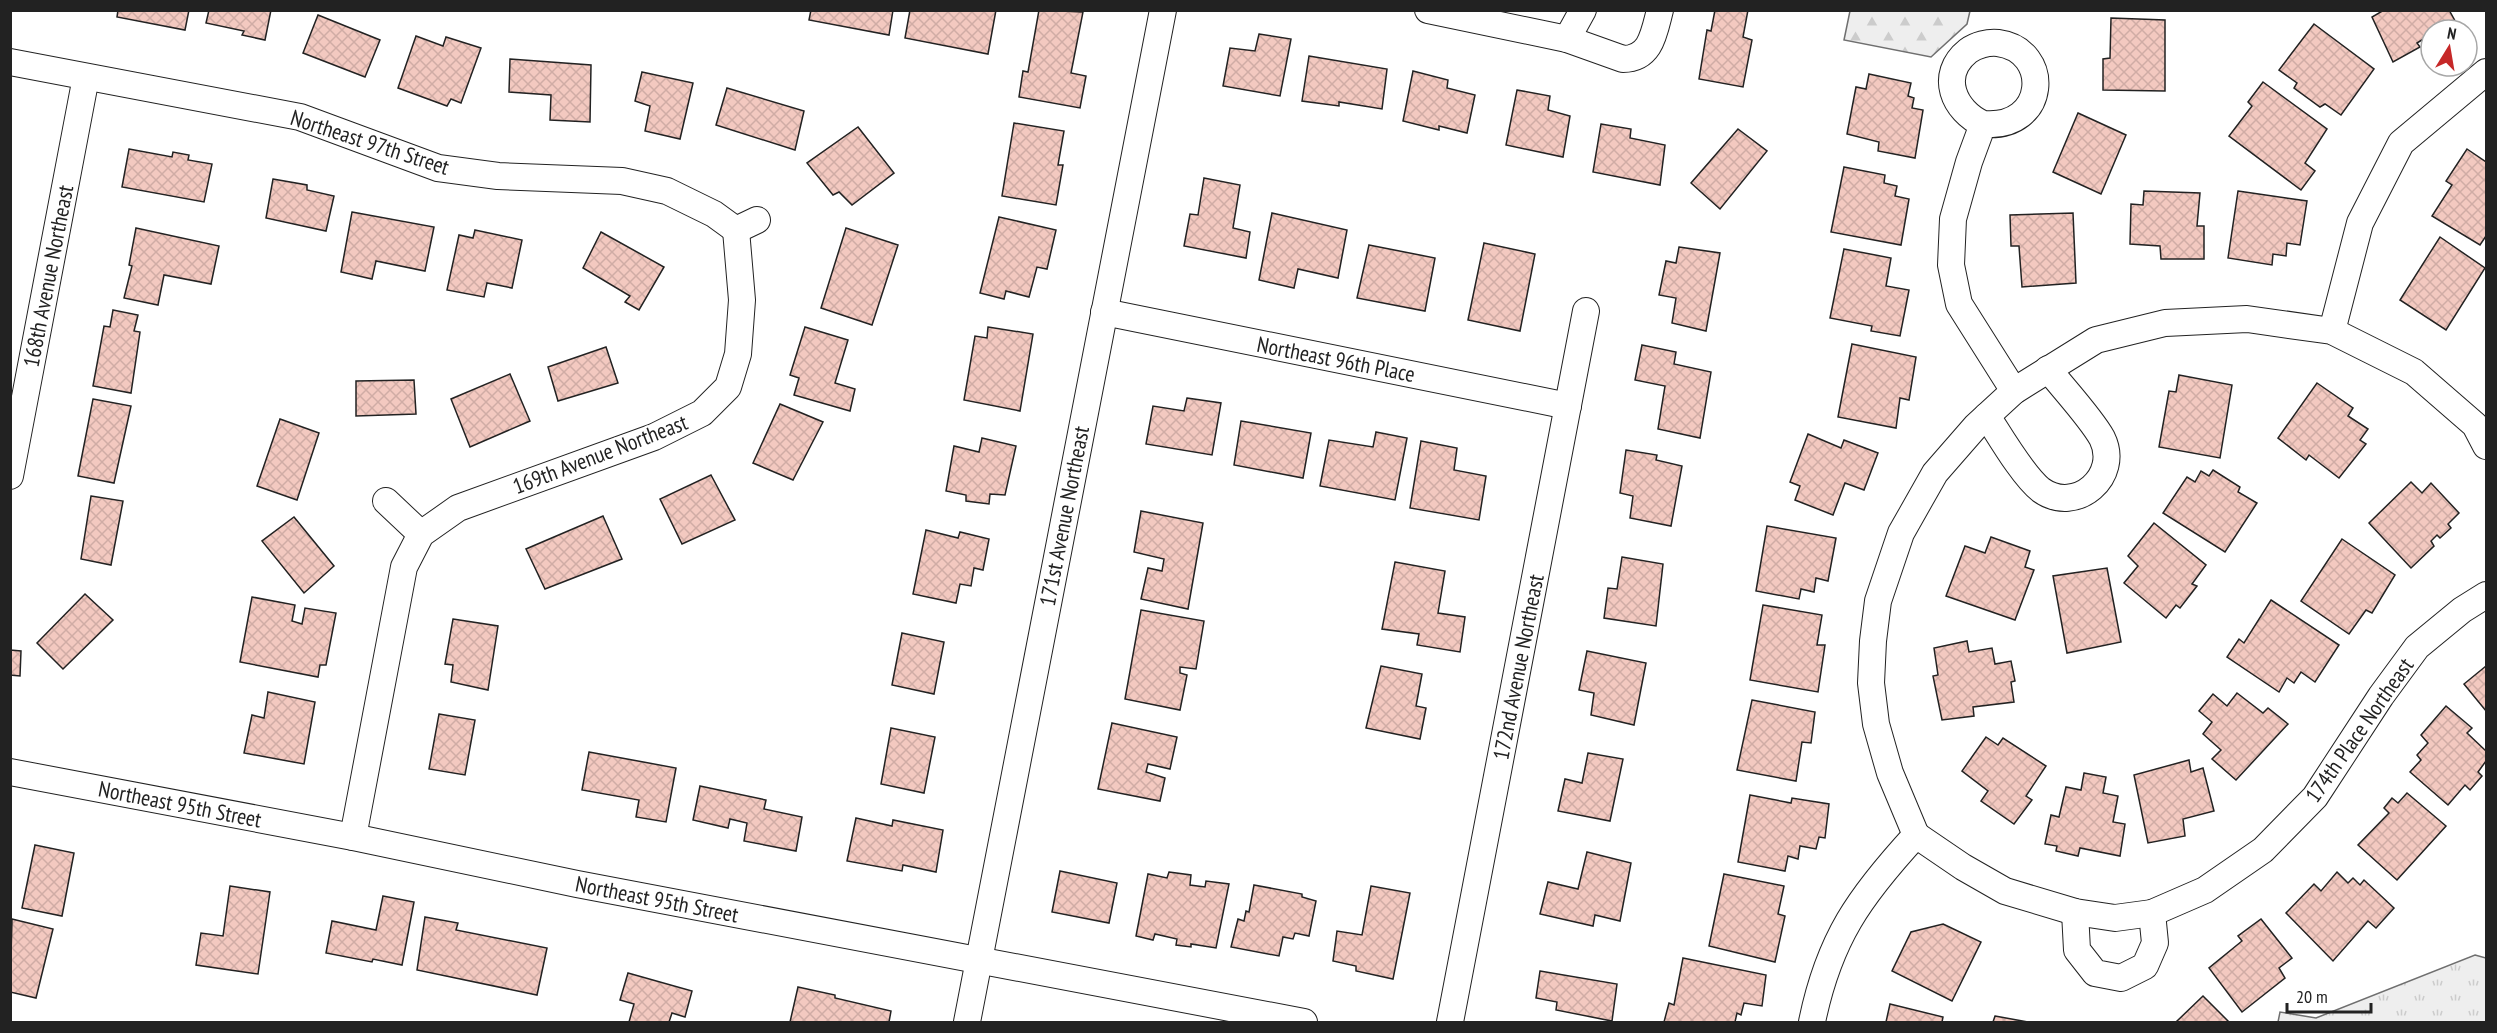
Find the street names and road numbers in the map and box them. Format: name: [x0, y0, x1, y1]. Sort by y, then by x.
street label: Northeast 97th Street: [287, 103, 453, 181]
street label: 168th Avenue Northeast: [17, 183, 79, 369]
street label: Northeast 96th Place: [1255, 330, 1417, 388]
street label: 169th Avenue Northeast: [509, 408, 691, 500]
street label: 171st Avenue Northeast: [1033, 424, 1095, 608]
street label: 172nd Avenue Northeast: [1486, 572, 1550, 762]
street label: 174th Place Northeast: [2299, 652, 2419, 808]
street label: Northeast 95th Street: [96, 774, 264, 834]
street label: Northeast 95th Street: [573, 869, 741, 929]

